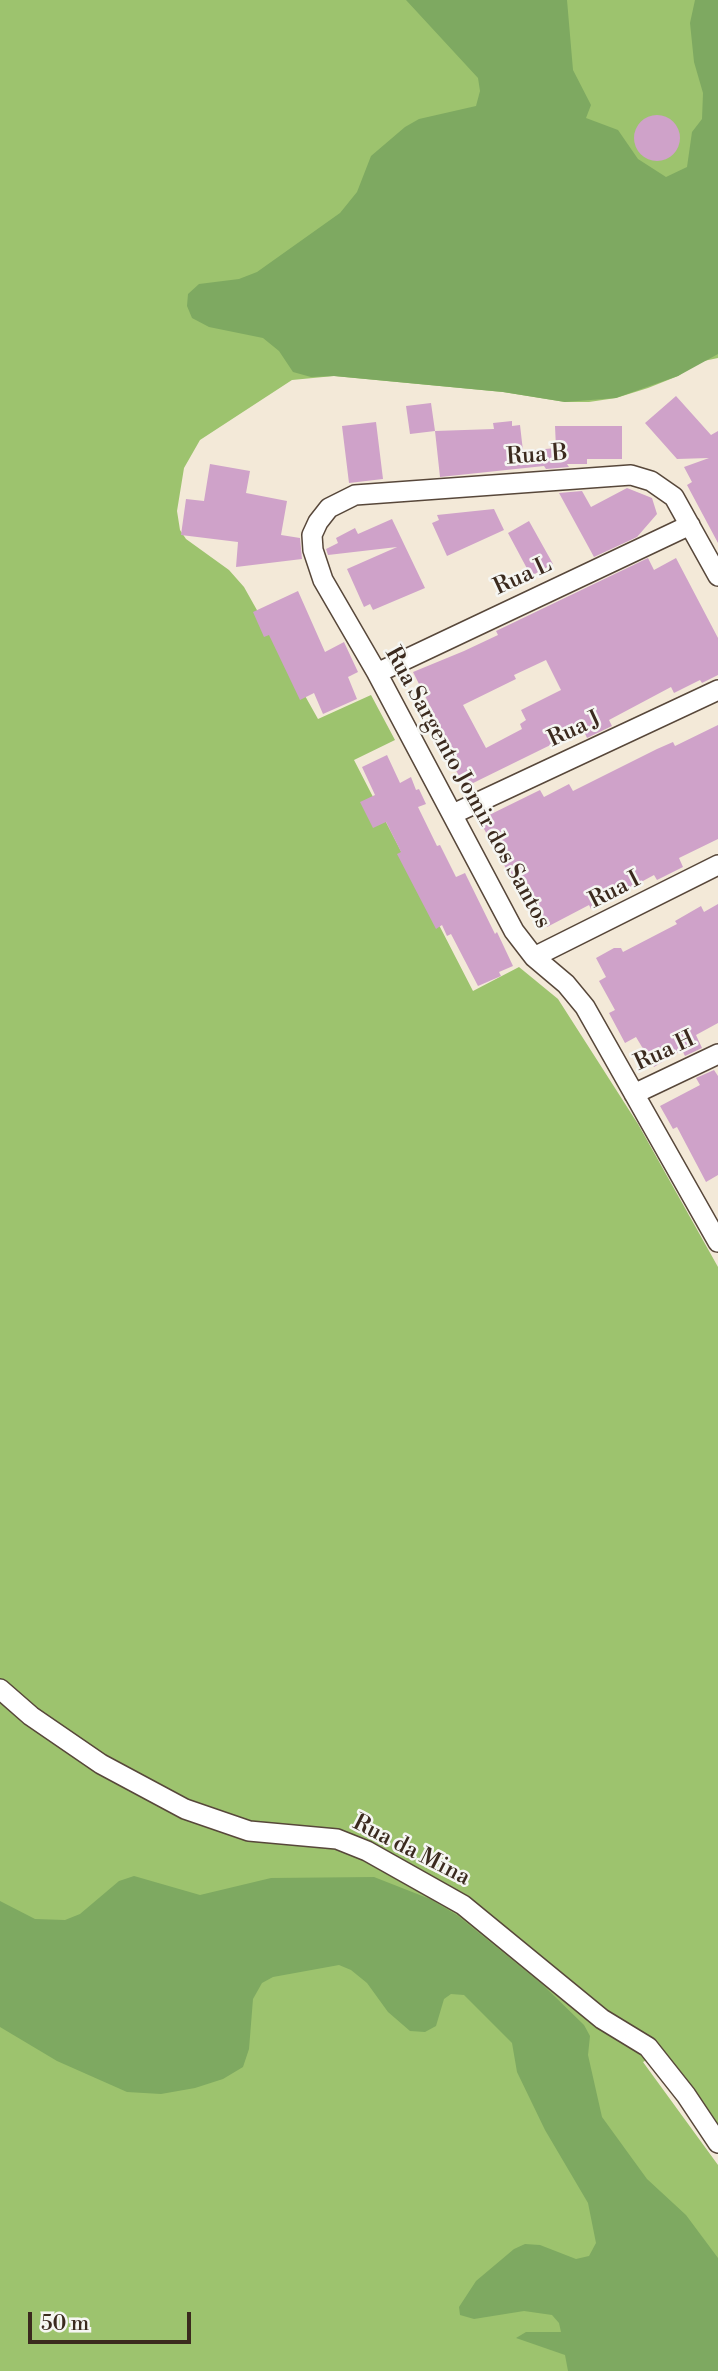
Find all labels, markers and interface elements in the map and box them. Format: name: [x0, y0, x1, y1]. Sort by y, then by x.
street label: Rua B: [505, 440, 569, 472]
street label: Rua L: [490, 552, 556, 602]
street label: Rua Sargento Jomir dos Santos: [378, 642, 556, 934]
street label: Rua J: [544, 706, 606, 754]
street label: Rua I: [585, 866, 645, 916]
street label: Rua H: [630, 1026, 700, 1078]
street label: Rua da Mina: [348, 1810, 474, 1892]
scale bar: [32, 2298, 194, 2342]
text: 50 m: [41, 2311, 89, 2337]

